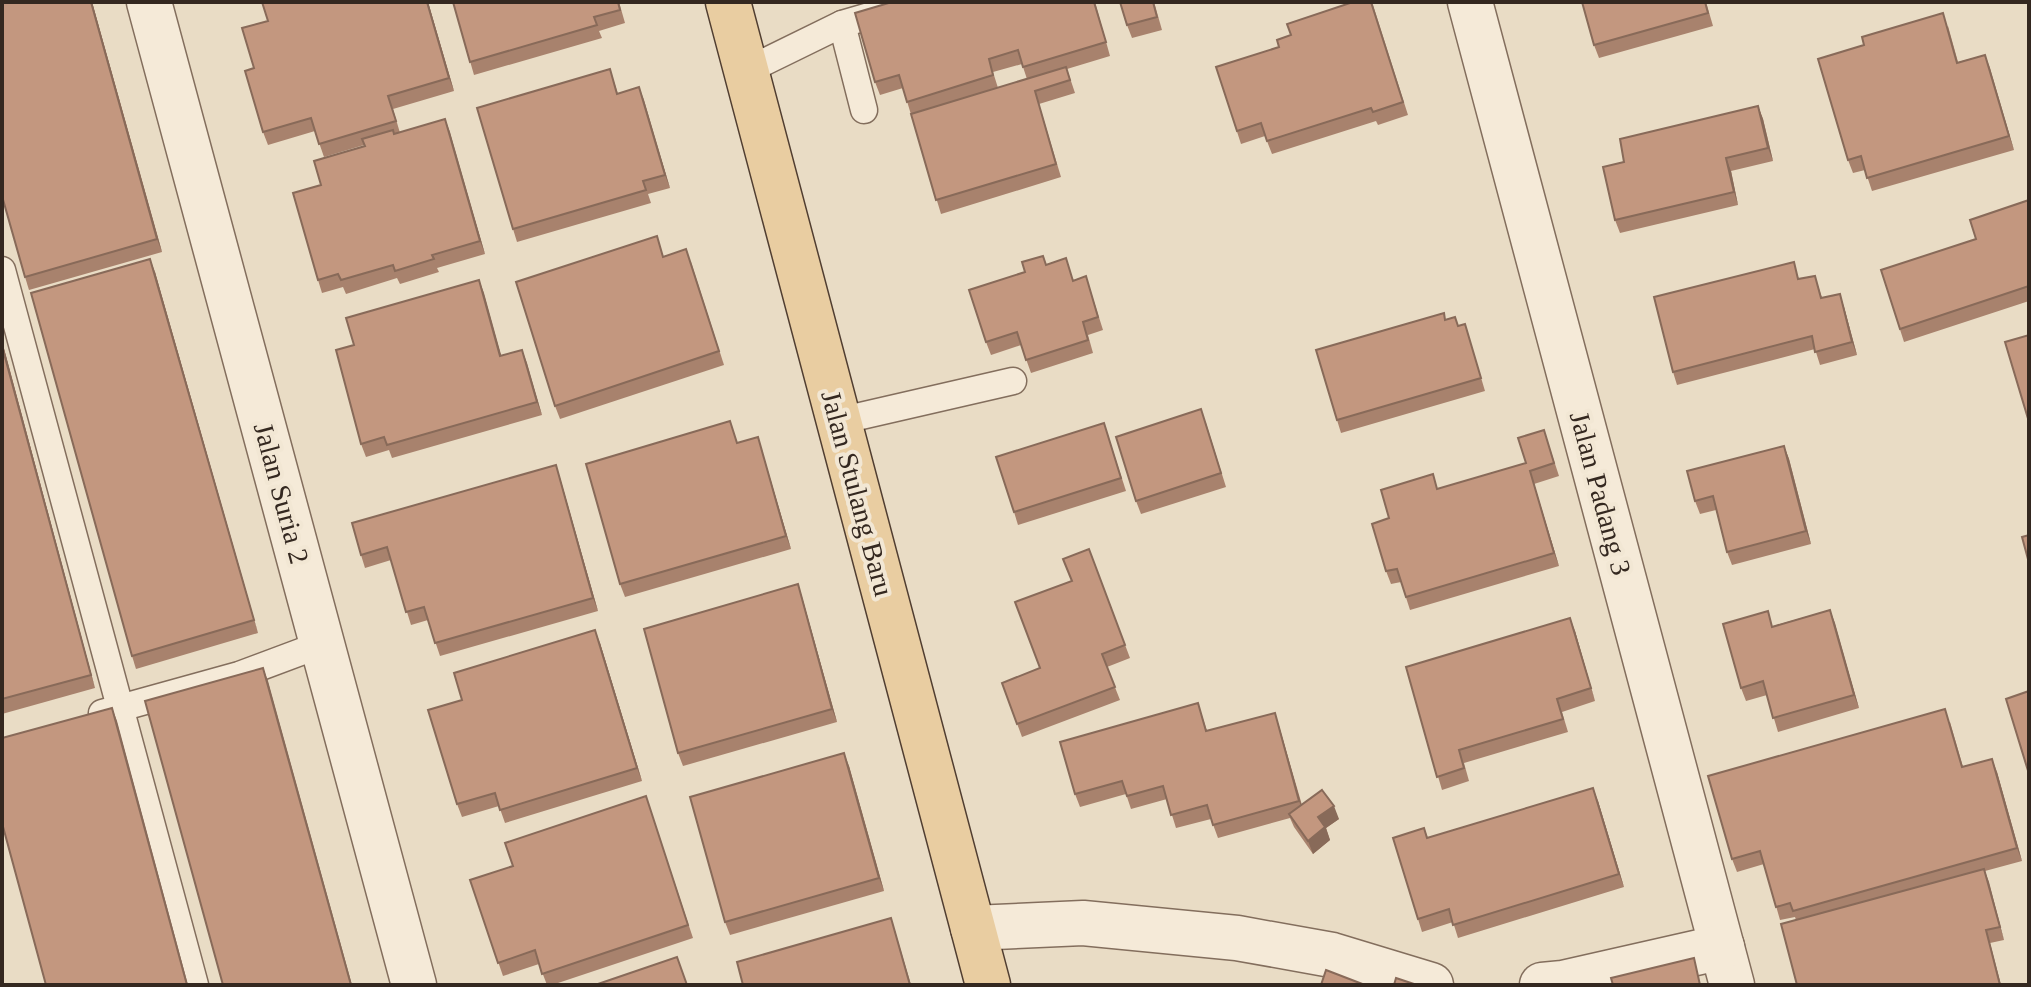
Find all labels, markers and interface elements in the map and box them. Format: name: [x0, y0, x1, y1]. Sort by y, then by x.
street label: Jalan Stulang Baru: [815, 387, 900, 599]
street label: Jalan Padang 3: [1564, 408, 1637, 578]
street label: Jalan Suria 2: [248, 419, 315, 567]

